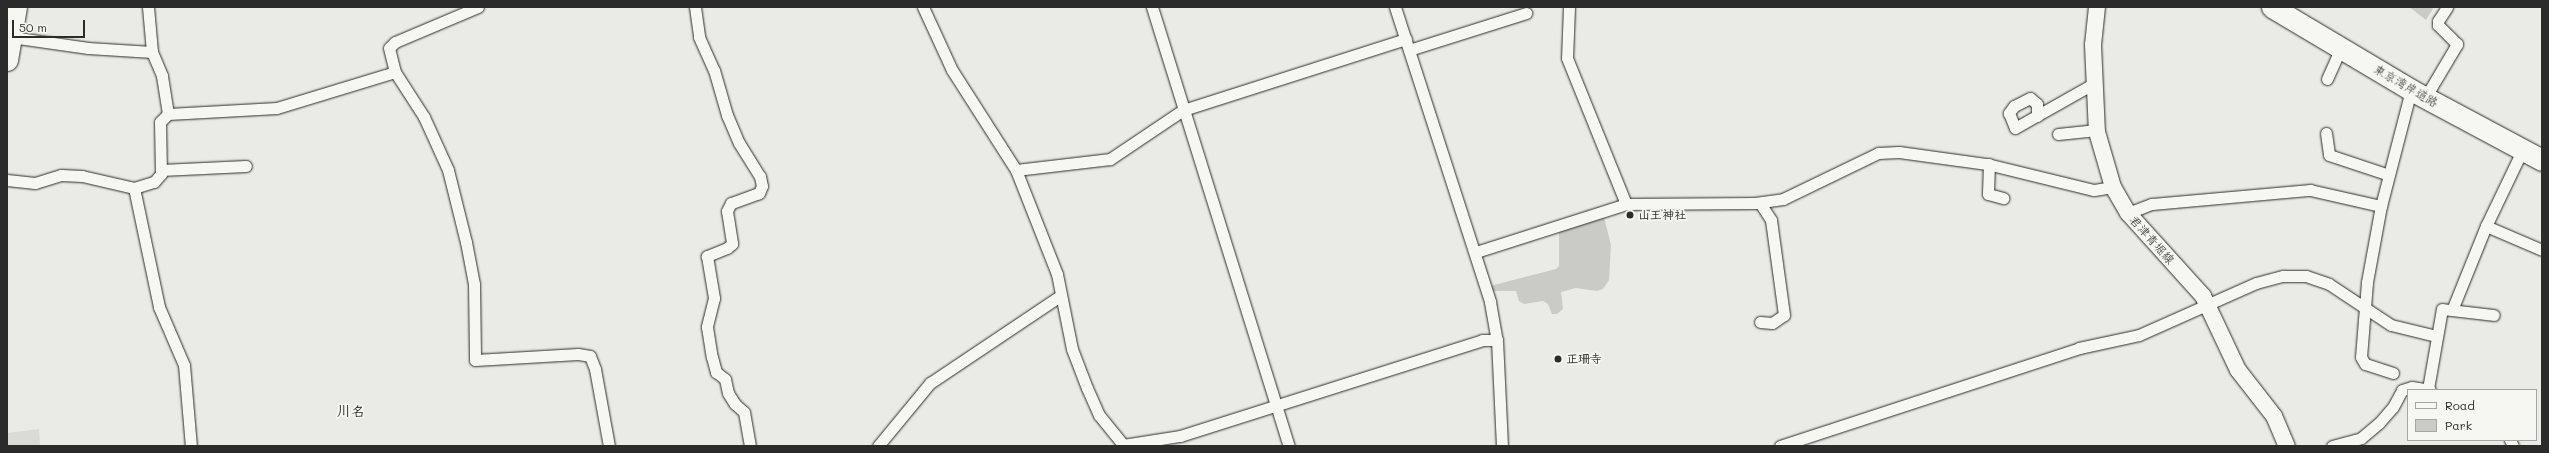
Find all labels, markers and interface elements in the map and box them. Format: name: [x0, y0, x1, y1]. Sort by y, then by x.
scale bar: [14, 12, 87, 38]
text: 50 m: [19, 19, 47, 35]
street label: 東京湾岸道路: [2371, 62, 2441, 110]
place label: 山王神社: [1638, 208, 1686, 222]
marker: 山王神社: [1625, 210, 1635, 220]
street label: 君津青堀線: [2127, 213, 2177, 267]
place label: 正珊寺: [1566, 352, 1602, 366]
marker: 正珊寺: [1553, 354, 1563, 364]
legend: [2407, 389, 2537, 441]
text: Road: [2445, 397, 2475, 413]
district label: 川名: [337, 403, 365, 419]
text: Park: [2445, 417, 2472, 433]

